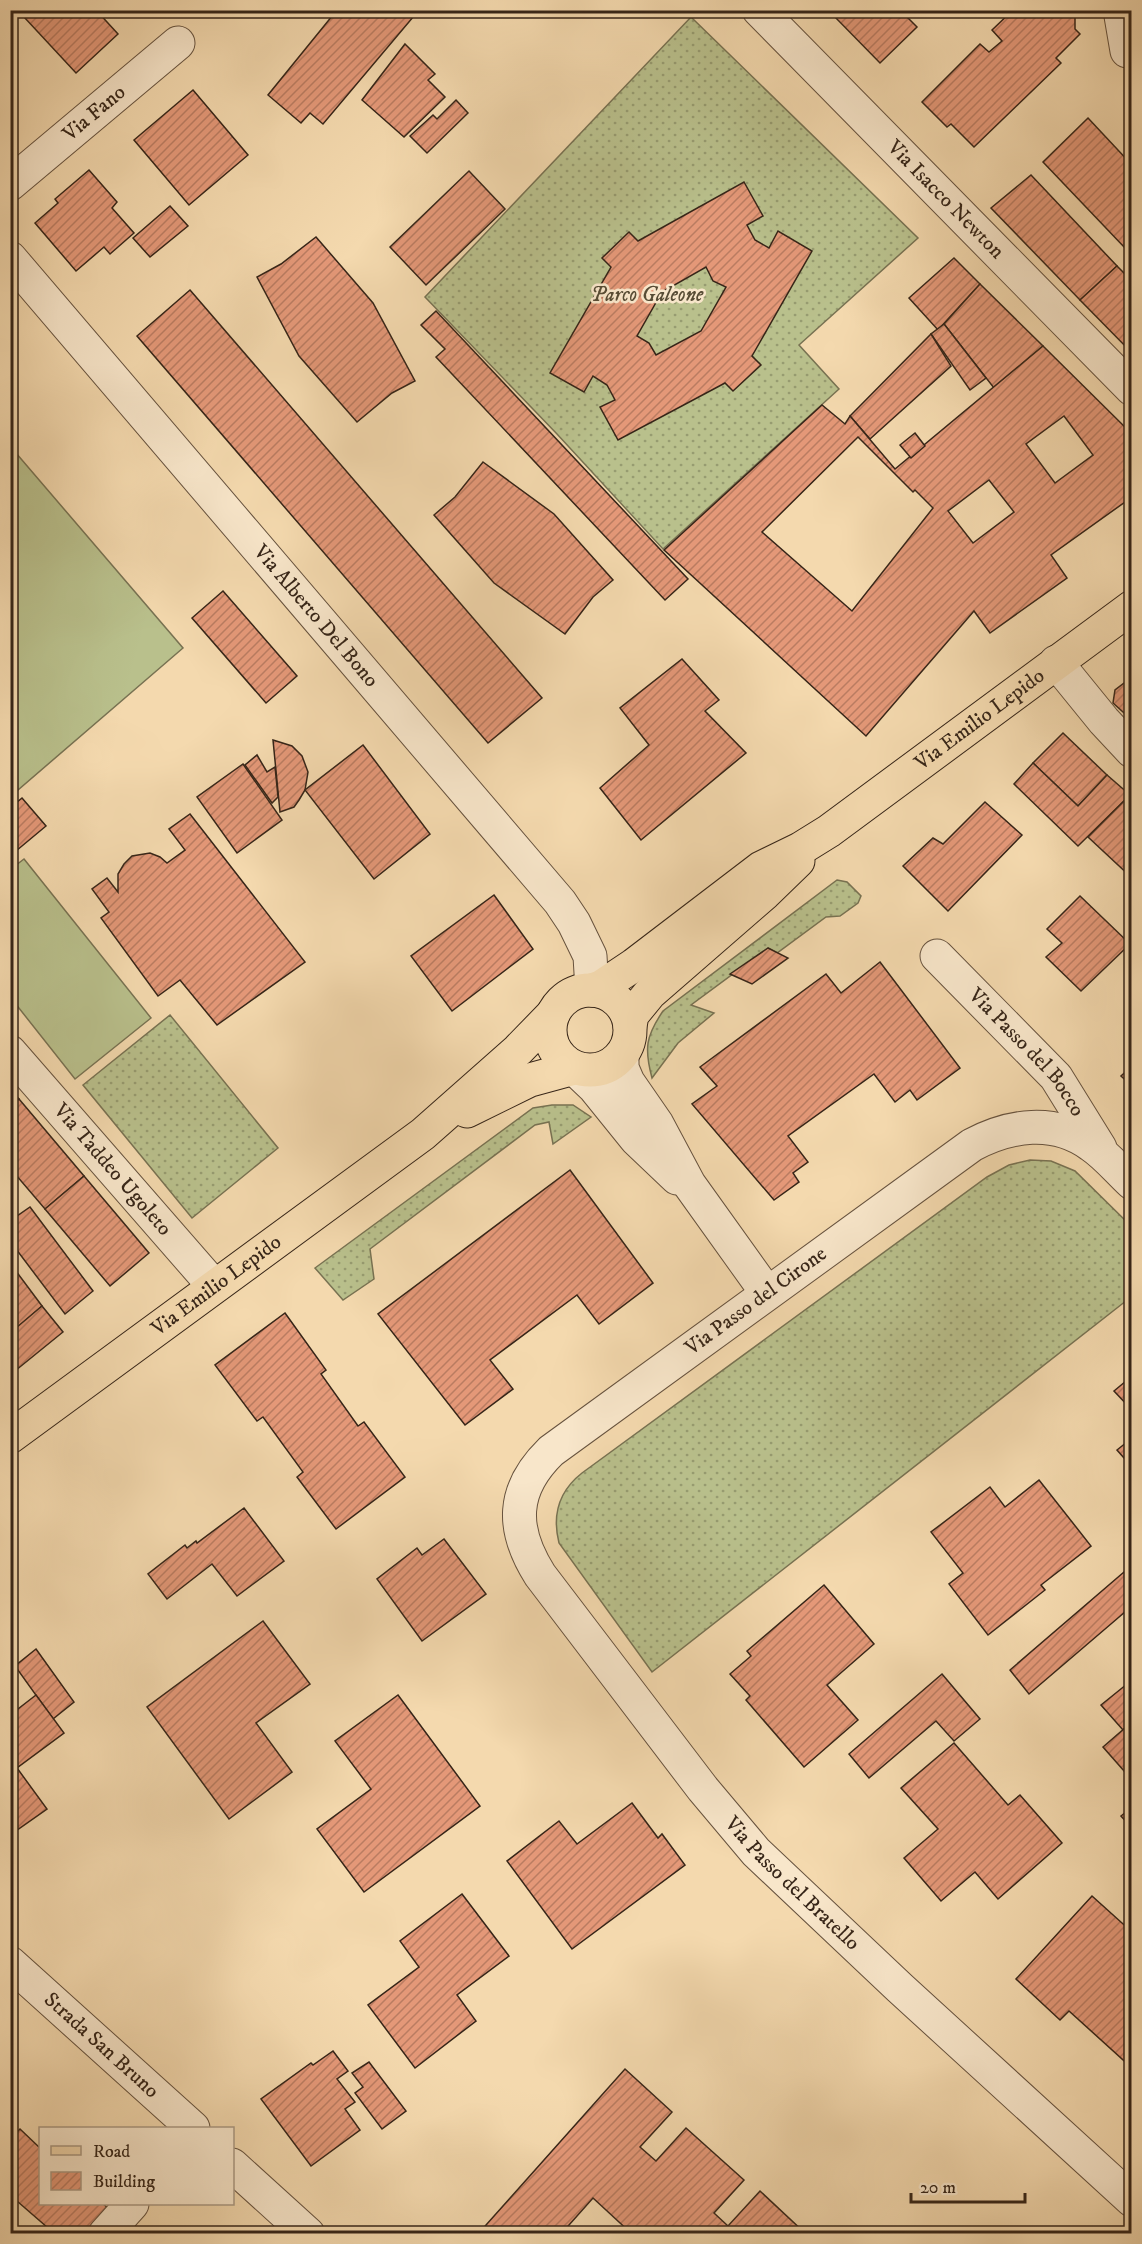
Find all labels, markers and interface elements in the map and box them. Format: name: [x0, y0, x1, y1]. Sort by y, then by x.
street label: Via Fano: [57, 79, 131, 148]
street label: Via Isacco Newton: [881, 134, 1010, 264]
park label: Parco Galeone: [591, 282, 704, 308]
street label: Via Alberto Del Bono: [247, 539, 384, 693]
street label: Via Emilio Lepido: [909, 663, 1050, 777]
street label: Via Passo del Bocco: [962, 982, 1090, 1121]
street label: Via Taddeo Ugoleto: [47, 1097, 177, 1241]
street label: Via Emilio Lepido: [145, 1229, 287, 1343]
street label: Via Passo del Cirone: [679, 1241, 832, 1362]
street label: Via Passo del Bratello: [718, 1811, 865, 1956]
street label: Strada San Bruno: [38, 1987, 164, 2104]
legend: [39, 2127, 234, 2205]
text: Road: [93, 2141, 130, 2163]
scale bar: [911, 2166, 1025, 2204]
text: Building: [93, 2171, 155, 2193]
text: 20 m: [920, 2177, 956, 2199]

